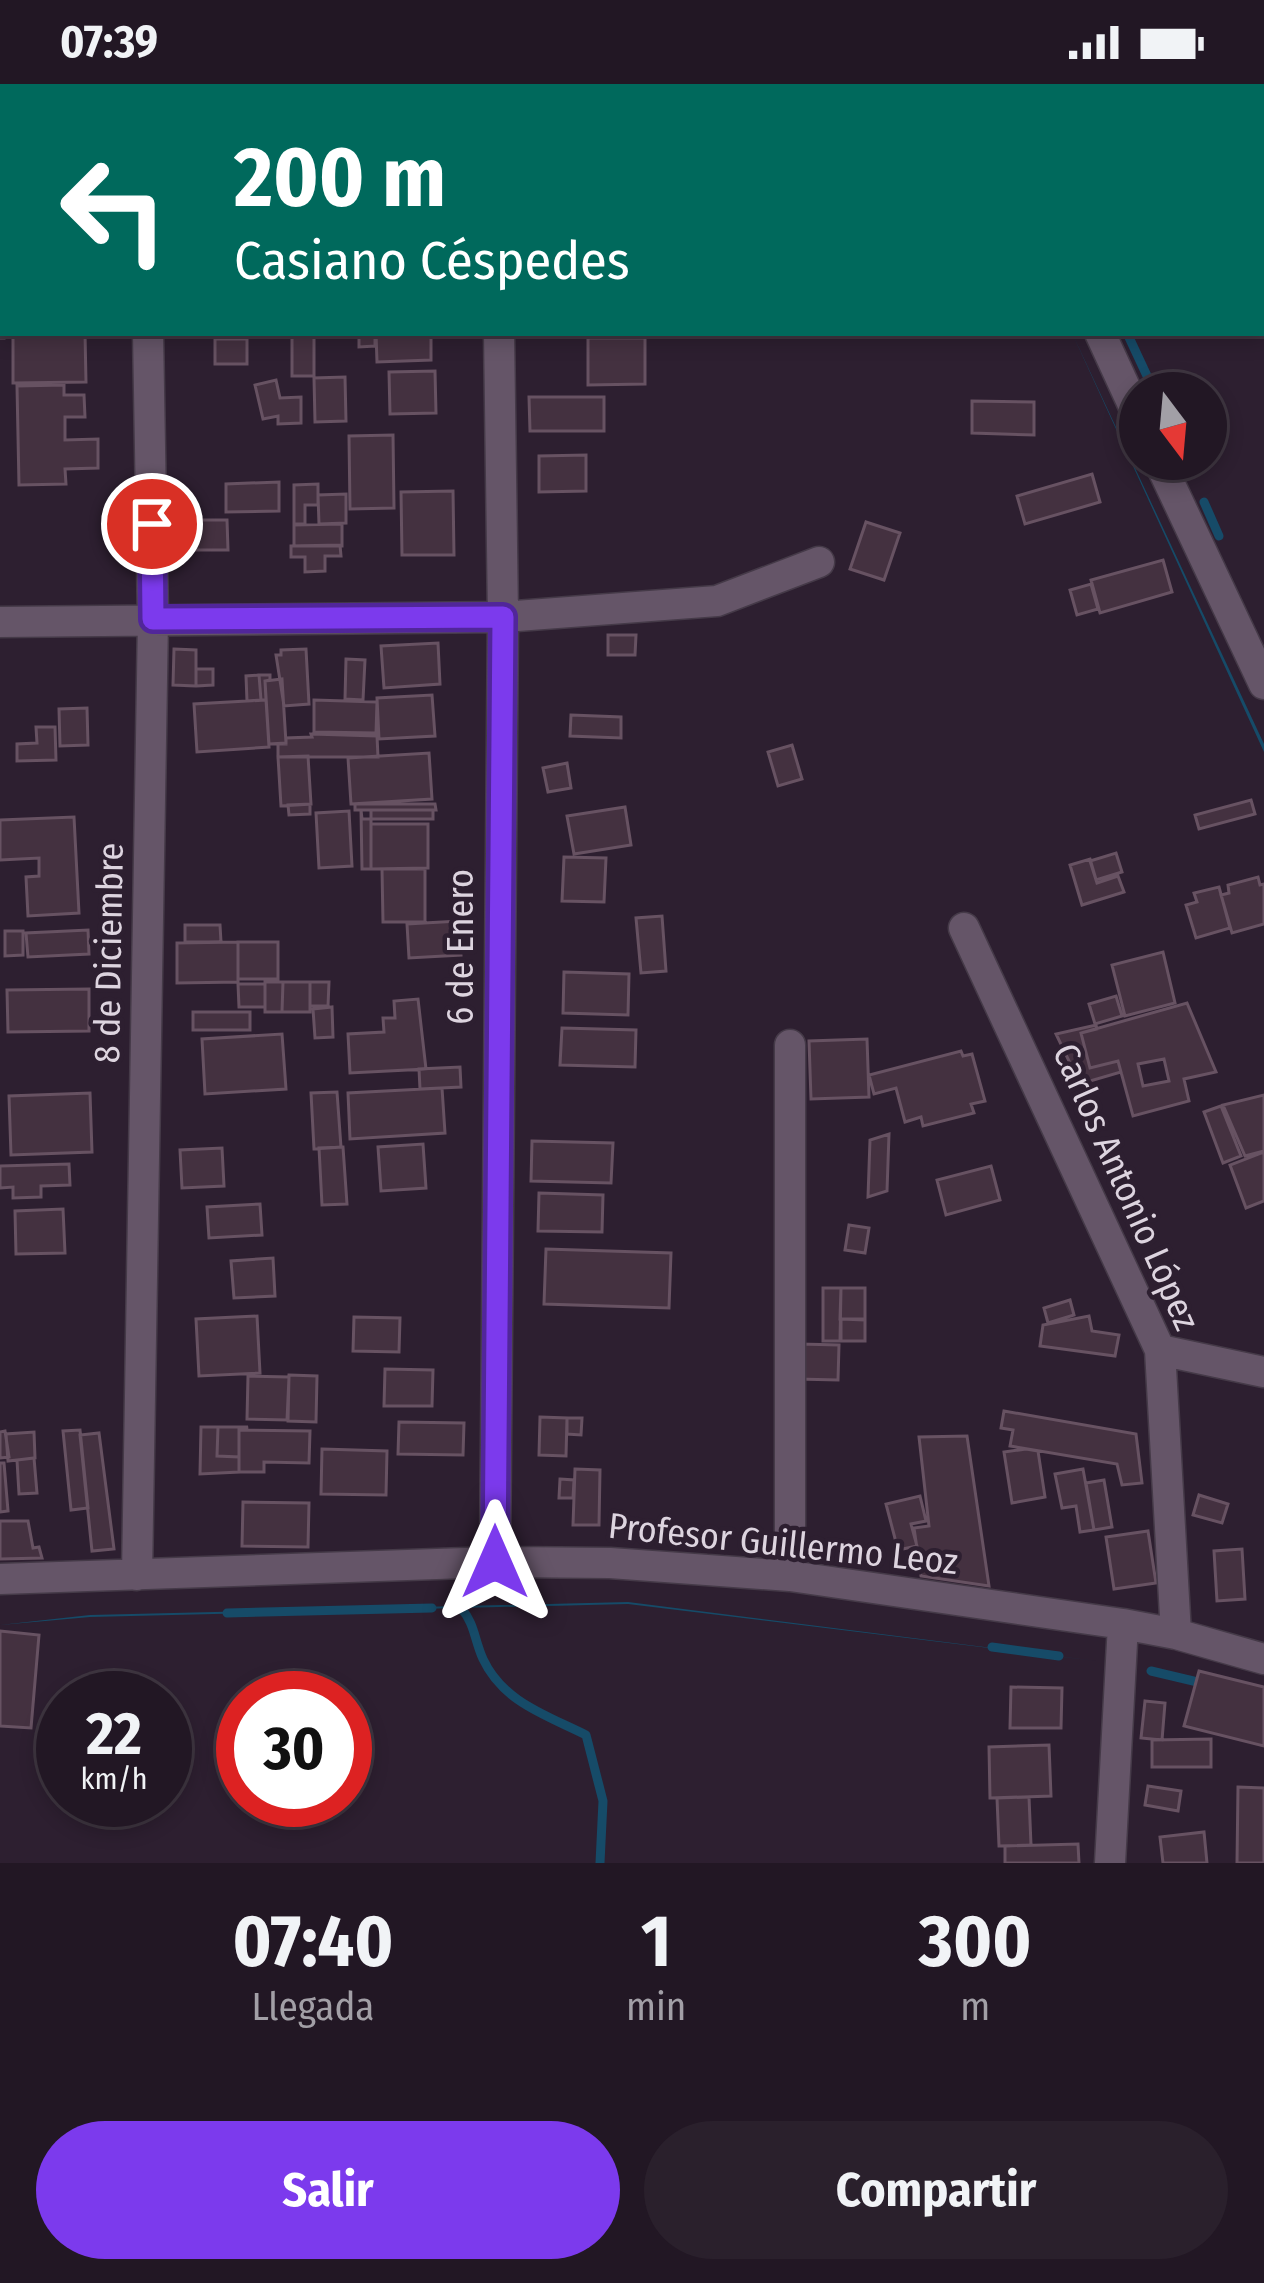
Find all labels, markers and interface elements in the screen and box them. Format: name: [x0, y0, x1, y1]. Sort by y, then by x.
text: 07:39: [60, 15, 158, 69]
text: 200 m: [234, 127, 446, 228]
icon: left: [36, 132, 192, 288]
text: Casiano Céspedes: [234, 229, 630, 293]
north arrow: [1119, 372, 1227, 480]
map controls: [1119, 372, 1227, 480]
pin: [101, 473, 203, 575]
icon: arrive: [119, 491, 185, 557]
street label: 8 de Diciembre: [85, 842, 133, 1064]
street label: 6 de Enero: [439, 869, 483, 1025]
street label: Carlos Antonio López: [1043, 1037, 1209, 1337]
position arrow: [432, 1499, 558, 1625]
street label: Profesor Guillermo Leoz: [606, 1504, 960, 1584]
speed limit sign: 30: [216, 1671, 372, 1827]
text: 22: [86, 1698, 142, 1770]
text: km/h: [81, 1761, 147, 1797]
text: 07:40: [232, 1899, 394, 1985]
text: 1: [641, 1899, 671, 1985]
text: 300: [919, 1899, 1032, 1985]
text: Llegada: [252, 1984, 374, 2030]
text: min: [626, 1984, 686, 2030]
text: m: [960, 1984, 990, 2030]
button: Salir: [36, 2121, 620, 2259]
button: Compartir: [644, 2121, 1228, 2259]

